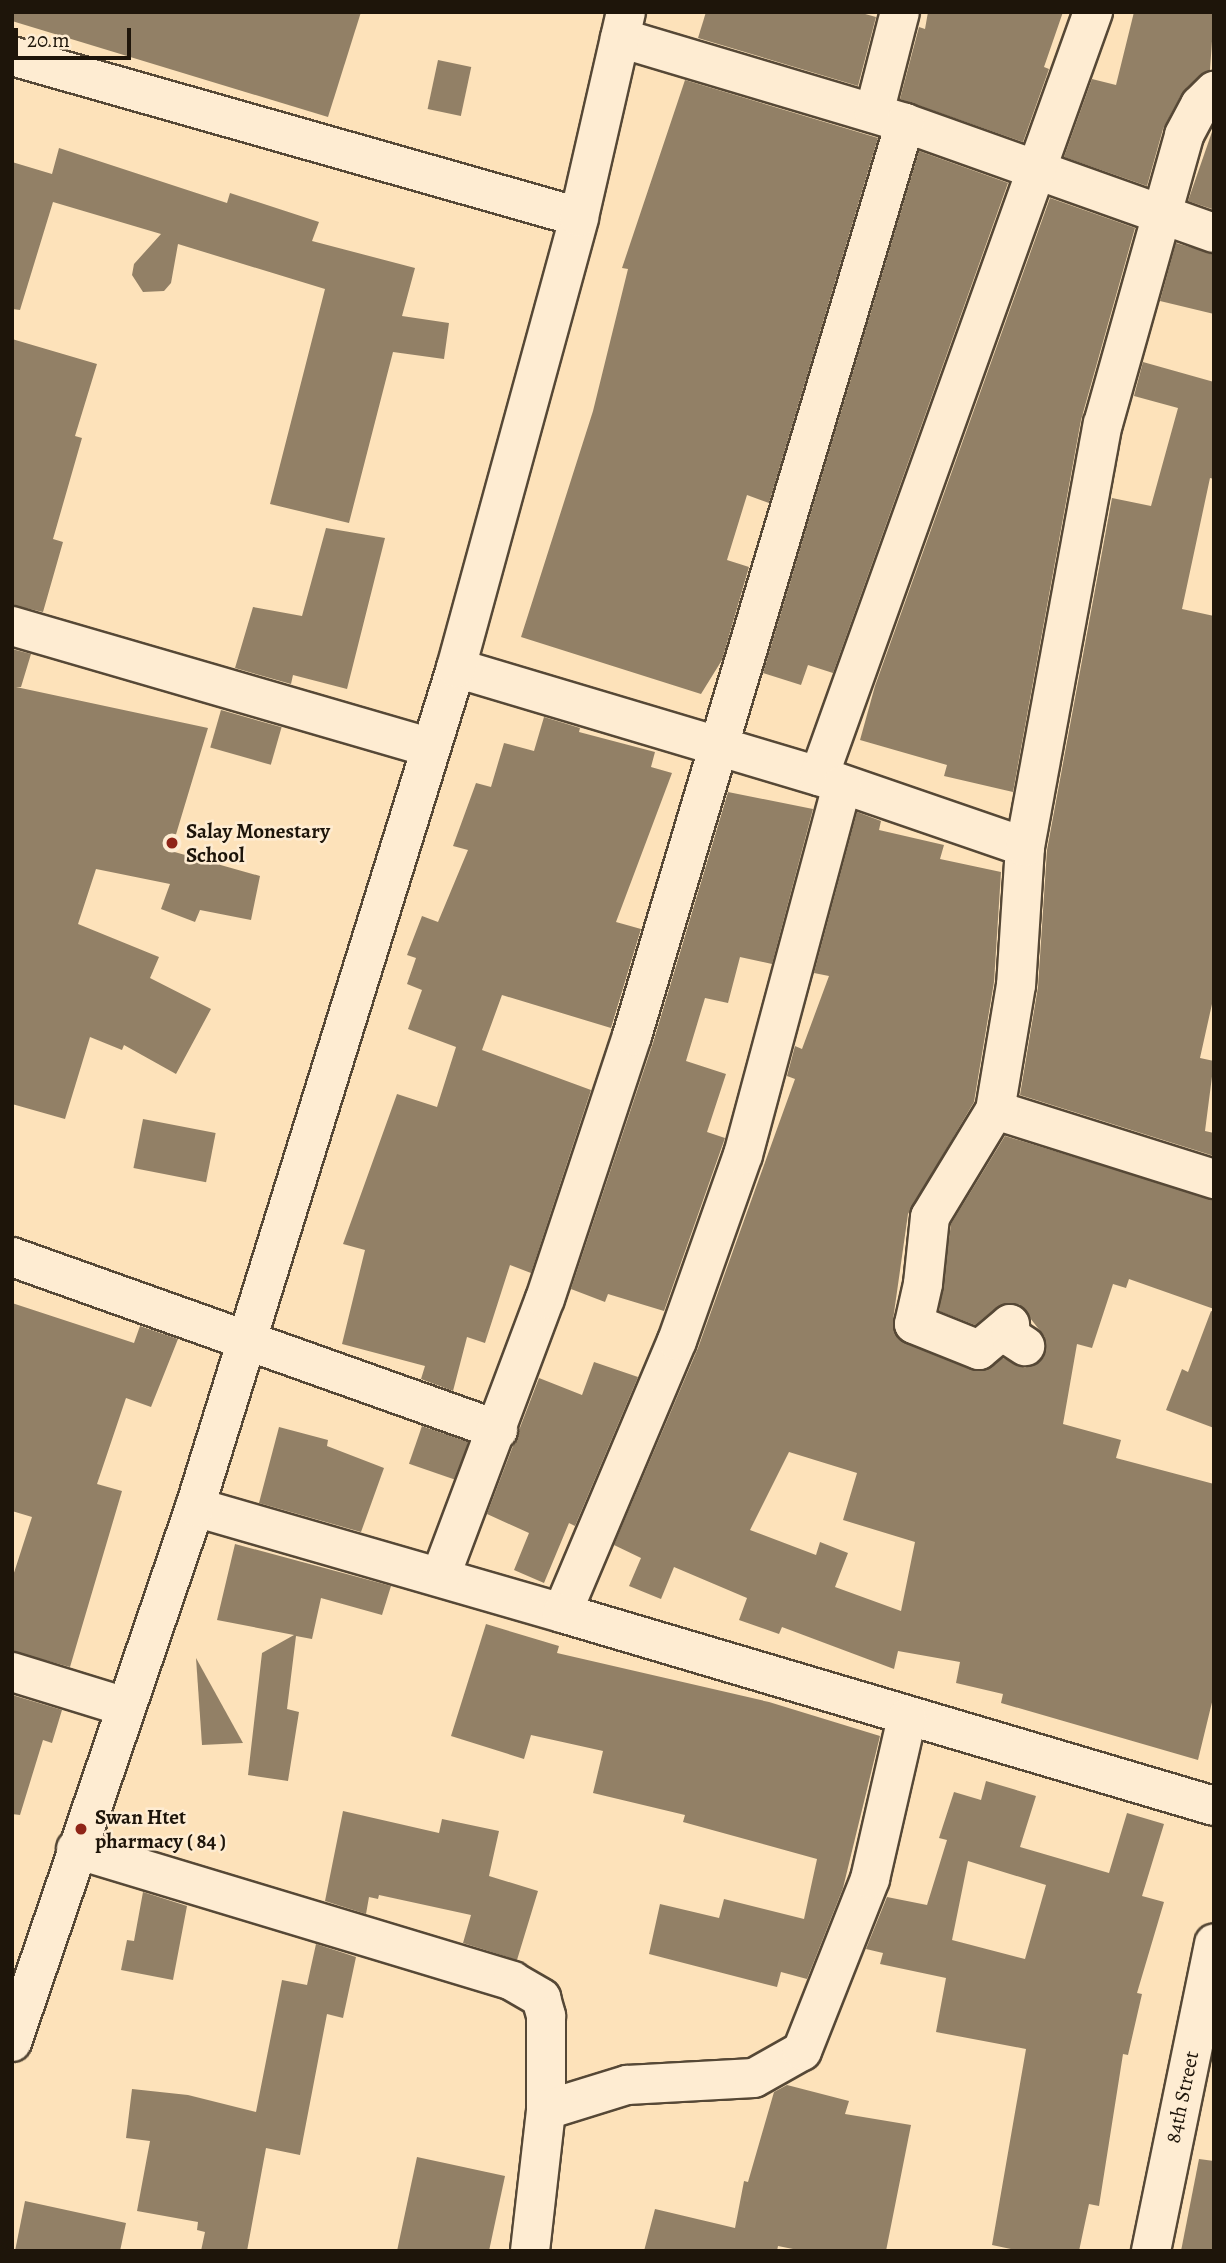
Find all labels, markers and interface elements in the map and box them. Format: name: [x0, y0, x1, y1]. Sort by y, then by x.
scale bar: [18, 14, 135, 58]
text: 20 m: [27, 26, 70, 54]
place label: Salay Monestary School: [186, 818, 330, 868]
marker: Salay Monestary School: [164, 835, 180, 851]
place label: Swan Htet pharmacy ( 84 ): [95, 1804, 226, 1854]
marker: Swan Htet pharmacy ( 84 ): [73, 1821, 89, 1837]
street label: 84th Street: [1160, 2049, 1204, 2145]

